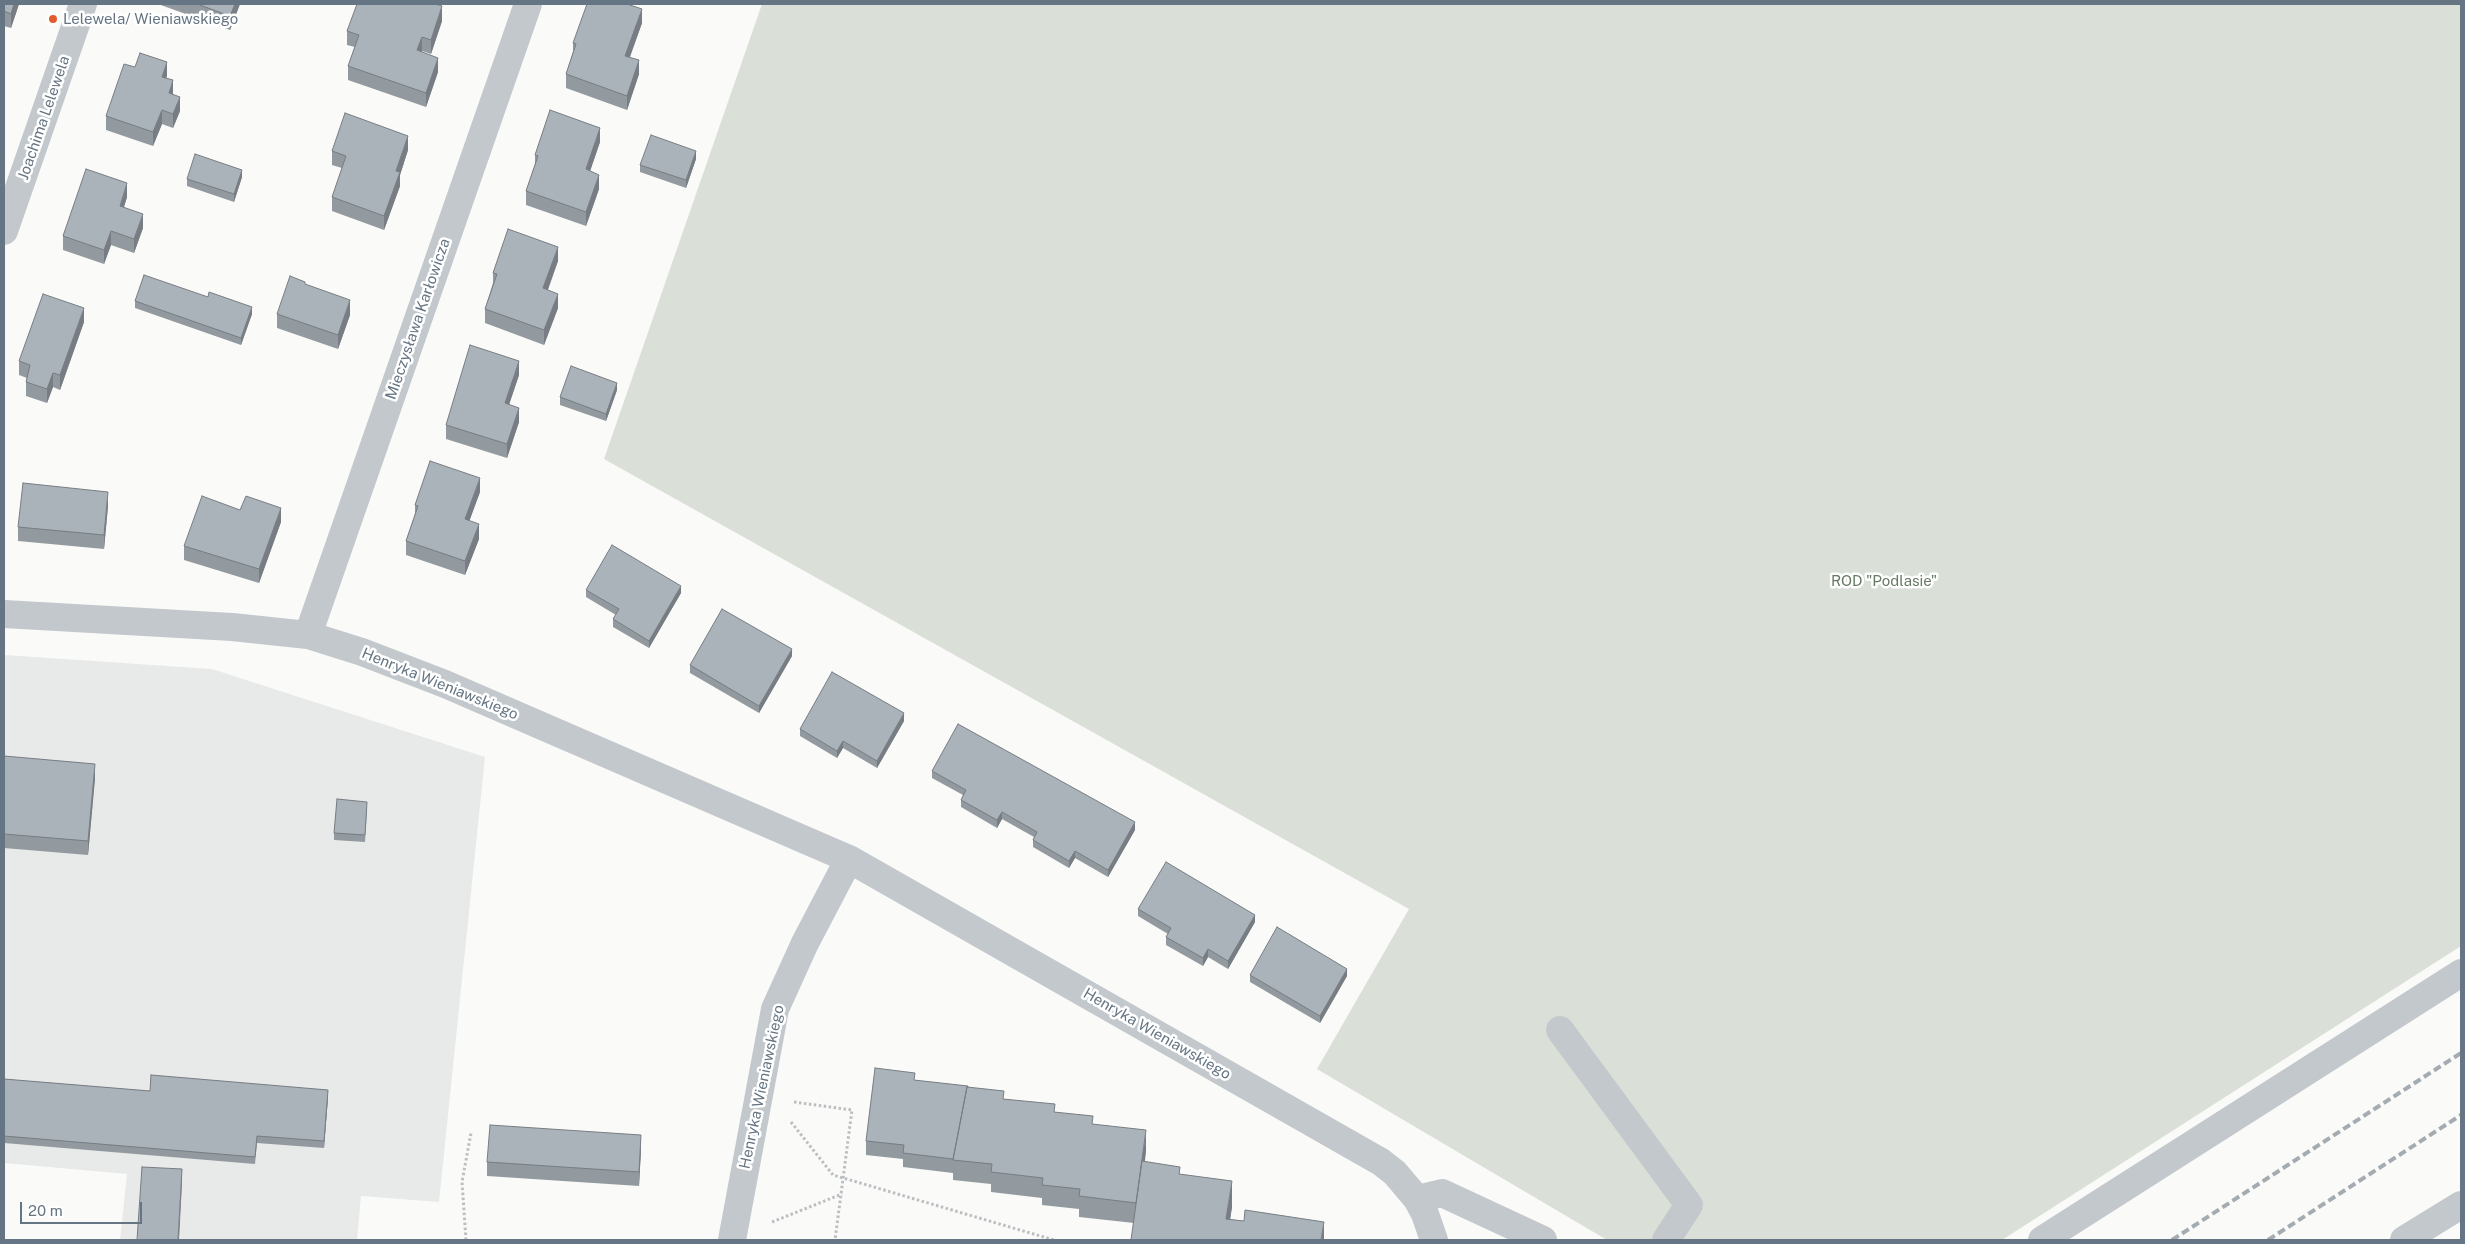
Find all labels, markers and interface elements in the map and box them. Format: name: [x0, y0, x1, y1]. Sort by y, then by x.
place label: Lelewela/ Wieniawskiego: [63, 10, 238, 28]
marker: Lelewela/ Wieniawskiego: [47, 13, 59, 25]
street label: Joachima Lelewela: [14, 54, 74, 182]
street label: Mieczysława Karłowicza: [382, 236, 454, 402]
park label: ROD "Podlasie": [1831, 572, 1937, 590]
street label: Henryka Wieniawskiego: [359, 644, 521, 724]
street label: Henryka Wieniawskiego: [1080, 984, 1234, 1084]
street label: Henryka Wieniawskiego: [736, 1003, 788, 1171]
scale bar: [22, 1192, 145, 1224]
text: 20 m: [28, 1202, 63, 1219]

